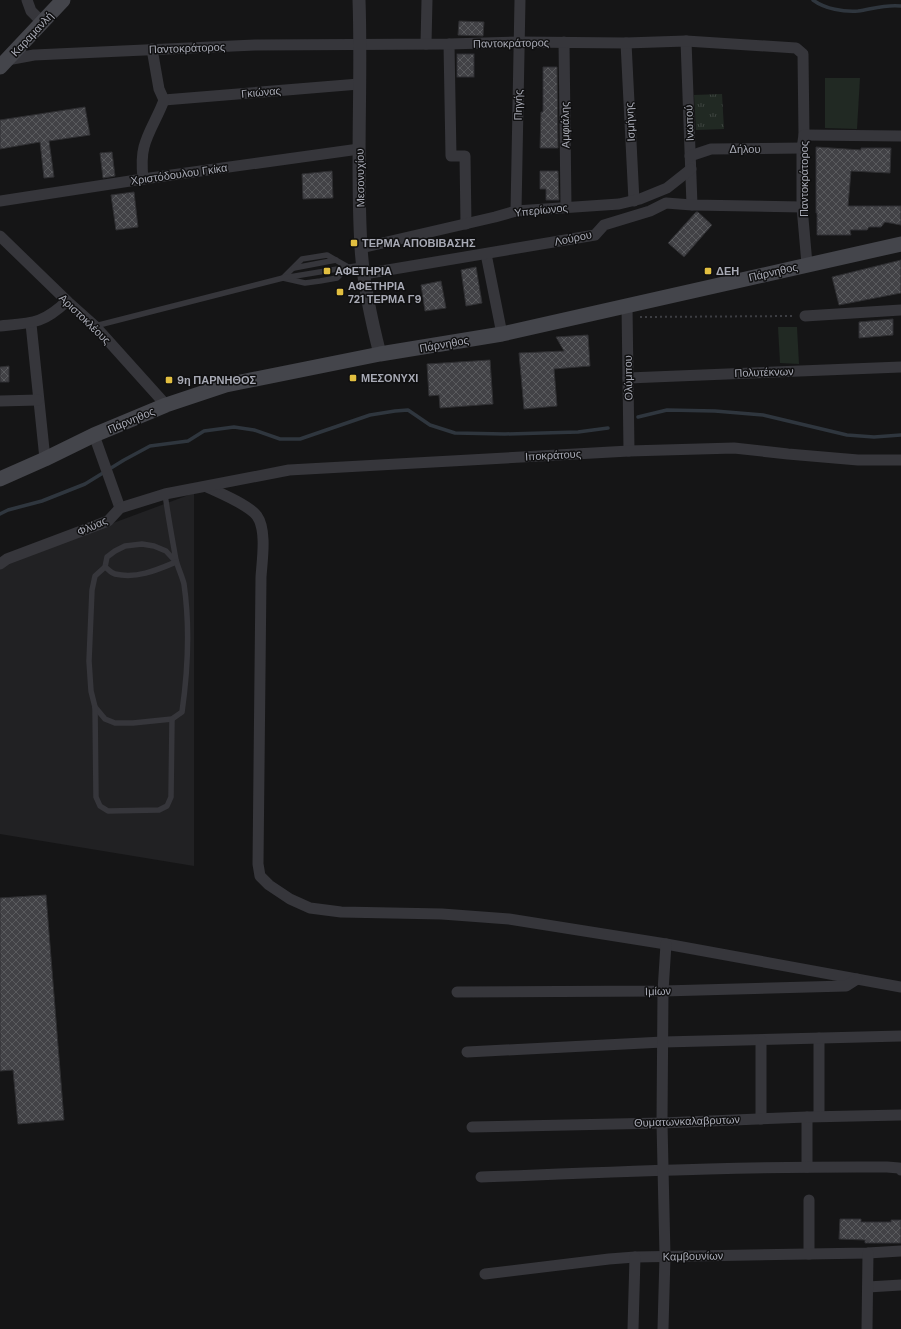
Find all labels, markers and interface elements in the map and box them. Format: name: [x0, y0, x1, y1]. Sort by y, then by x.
street label: Καραμανλή: [8, 9, 56, 59]
street label: Παντοκράτορος: [473, 35, 549, 51]
street label: Παντοκράτορος: [149, 40, 225, 56]
street label: Γκιώνας: [241, 83, 281, 101]
street label: Πηγής: [511, 89, 525, 121]
street label: Αμφιάλης: [558, 102, 572, 148]
street label: Ισμήνης: [622, 102, 638, 142]
street label: Ινωπού: [681, 105, 697, 141]
street label: Παντοκράτορος: [797, 141, 811, 217]
street label: Δήλου: [730, 142, 760, 156]
street label: Μεσονυχίου: [352, 148, 368, 208]
street label: Χριστόδουλου Γκίκα: [130, 160, 229, 188]
street label: Υπερίωνος: [514, 200, 568, 220]
street label: Λούρου: [553, 227, 593, 249]
place label: ΤΕΡΜΑ ΑΠΟΒΙΒΑΣΗΣ: [362, 236, 476, 250]
marker: ΤΕΡΜΑ ΑΠΟΒΙΒΑΣΗΣ: [349, 238, 359, 248]
street label: Πάρνηθος: [747, 260, 799, 284]
place label: ΑΦΕΤΗΡΙΑ: [335, 264, 392, 278]
place label: ΔΕΗ: [716, 264, 739, 278]
marker: ΑΦΕΤΗΡΙΑ: [322, 266, 332, 276]
marker: ΔΕΗ: [703, 266, 713, 276]
place label: ΑΦΕΤΗΡΙΑ 721 ΤΕΡΜΑ Γ9: [348, 279, 421, 306]
marker: ΑΦΕΤΗΡΙΑ 721 ΤΕΡΜΑ Γ9: [335, 287, 345, 297]
street label: Αριστοκλέους: [56, 291, 114, 347]
street label: Πάρνηθος: [418, 333, 470, 355]
street label: Ολύμπου: [621, 355, 635, 401]
street label: Πολυτέκνων: [734, 364, 794, 380]
place label: ΜΕΣΟΝΥΧΙ: [361, 371, 418, 385]
place label: 9η ΠΑΡΝΗΘΟΣ: [177, 373, 257, 387]
marker: ΜΕΣΟΝΥΧΙ: [348, 373, 358, 383]
marker: 9η ΠΑΡΝΗΘΟΣ: [164, 375, 174, 385]
street label: Πάρνηθος: [105, 404, 157, 436]
street label: Ιποκράτους: [525, 447, 581, 463]
street label: Φλύας: [75, 513, 109, 539]
street label: Ιμίων: [645, 984, 672, 998]
street label: Θυματωνκαλαβρυτων: [634, 1112, 741, 1130]
street label: Καμβουνίων: [663, 1248, 724, 1264]

